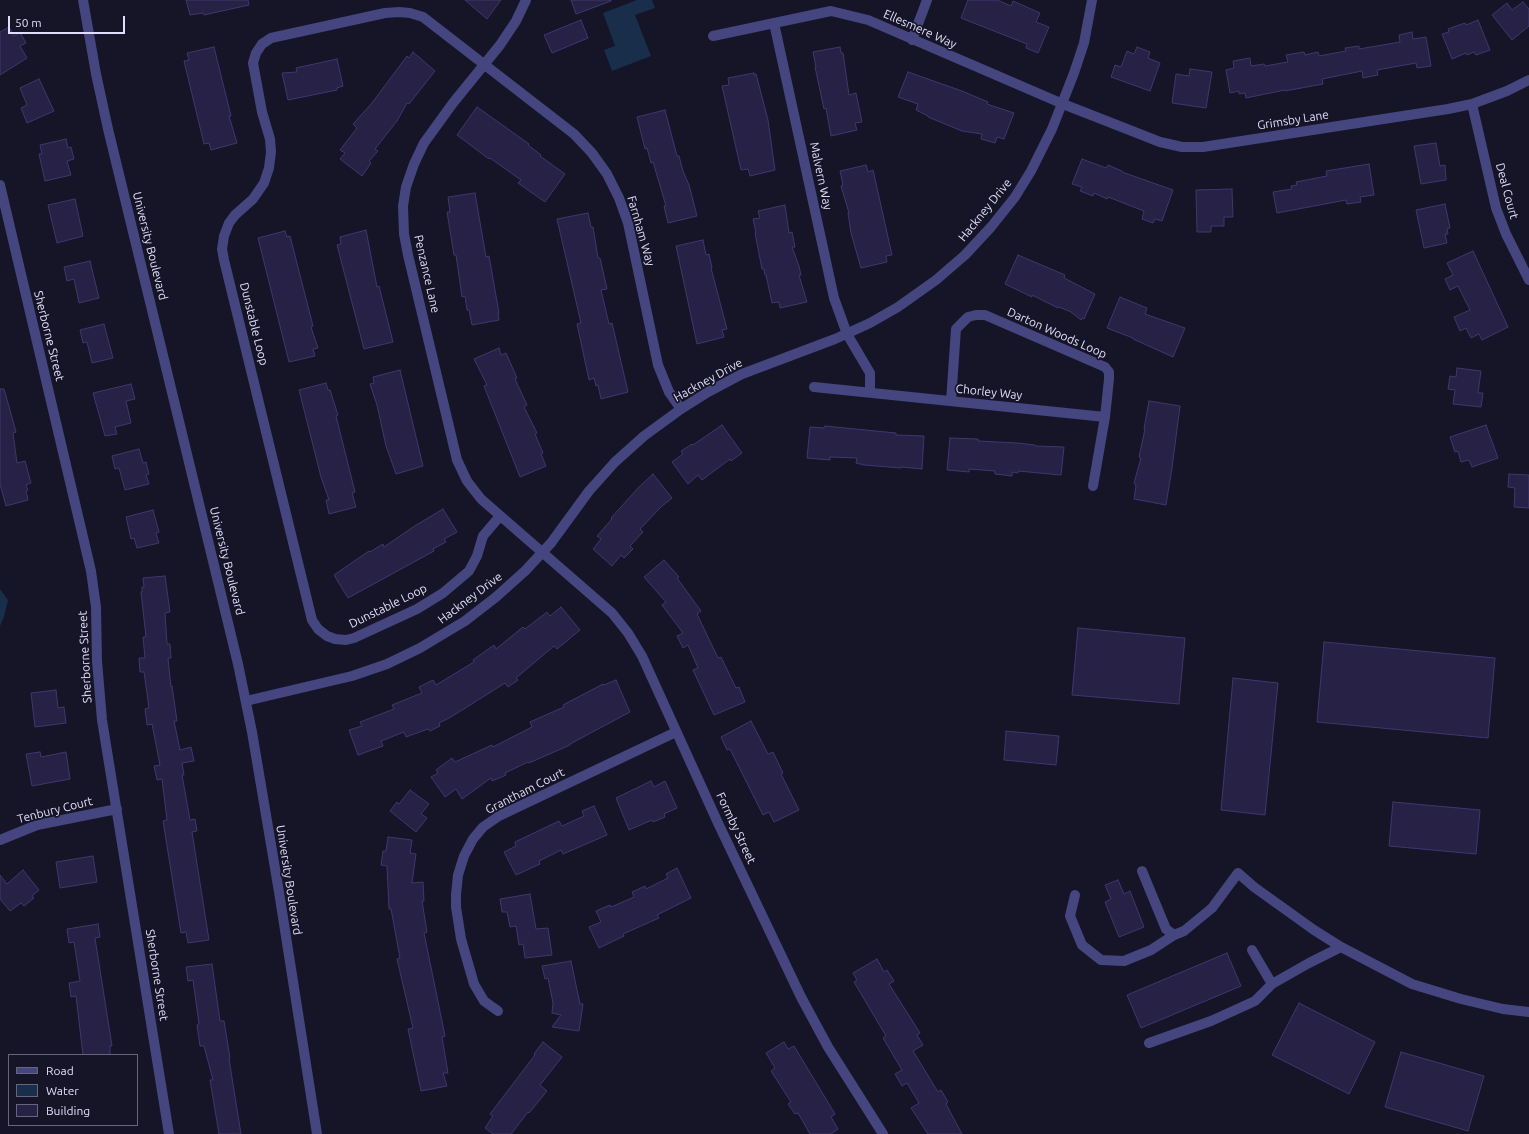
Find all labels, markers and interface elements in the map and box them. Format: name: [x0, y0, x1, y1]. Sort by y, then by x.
street label: Ellesmere Way: [881, 6, 959, 52]
scale bar: [10, 8, 127, 34]
text: 50 m: [15, 16, 42, 29]
street label: Grimsby Lane: [1256, 107, 1330, 133]
street label: Malvern Way: [807, 141, 835, 211]
street label: Deal Court: [1493, 161, 1521, 221]
street label: Hackney Drive: [955, 176, 1015, 244]
street label: University Boulevard: [130, 190, 170, 302]
street label: Farnham Way: [624, 194, 658, 268]
street label: Penzance Lane: [411, 234, 443, 314]
street label: Dunstable Loop: [237, 281, 271, 367]
street label: Sherborne Street: [31, 289, 67, 383]
street label: Darton Woods Loop: [1005, 305, 1109, 361]
street label: Hackney Drive: [671, 355, 745, 405]
street label: Chorley Way: [955, 381, 1023, 403]
street label: University Boulevard: [207, 505, 247, 617]
street label: Hackney Drive: [435, 569, 505, 627]
street label: Dunstable Loop: [347, 581, 429, 631]
street label: Sherborne Street: [75, 610, 95, 704]
street label: Grantham Court: [483, 765, 567, 817]
street label: Formby Street: [713, 790, 759, 866]
street label: Tenbury Court: [16, 794, 94, 826]
street label: University Boulevard: [273, 824, 305, 936]
street label: Sherborne Street: [143, 928, 171, 1022]
legend: [8, 1054, 138, 1126]
text: Road: [46, 1064, 74, 1077]
text: Water: [46, 1084, 79, 1097]
text: Building: [46, 1104, 90, 1117]

